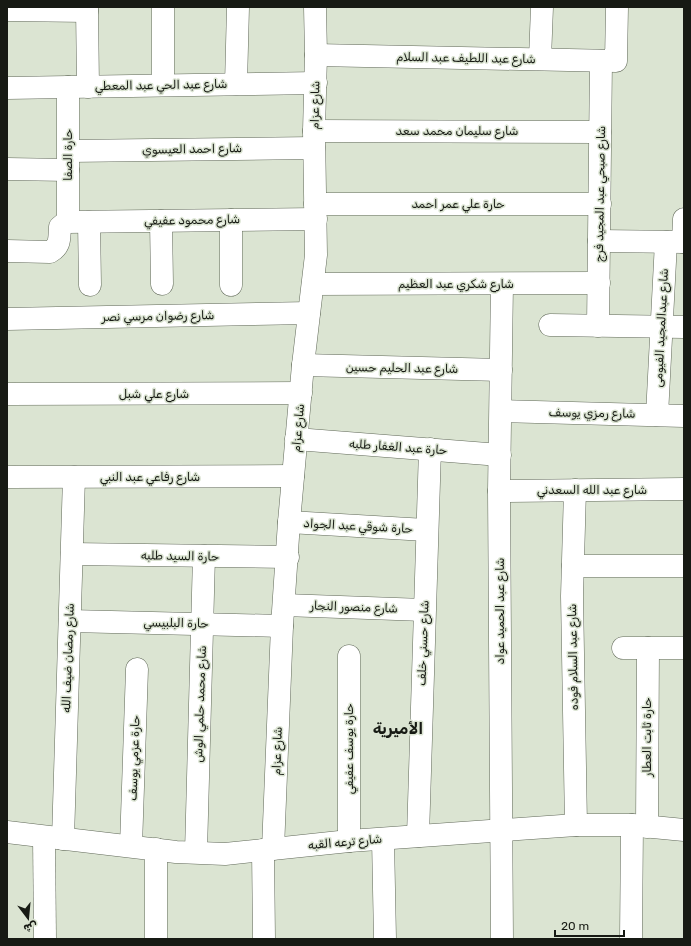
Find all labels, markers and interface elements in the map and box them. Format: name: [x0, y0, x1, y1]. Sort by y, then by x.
street label: شارع عبد اللطيف عبد السلام: [396, 50, 536, 68]
street label: شارع عبد الحي عبد المعطي: [95, 77, 228, 95]
street label: شارع عزام: [308, 81, 324, 129]
street label: شارع سليمان محمد سعد: [395, 124, 519, 140]
street label: شارع صبحي عبد المجيد فرج: [592, 126, 610, 262]
street label: حارة الصفا: [61, 129, 76, 181]
street label: شارع احمد العيسوي: [142, 141, 242, 159]
street label: حارة علي عمر احمد: [411, 197, 505, 213]
street label: شارع محمود عفيفي: [144, 212, 240, 230]
street label: شارع عبدالمجيد الفيومى: [651, 268, 673, 388]
street label: شارع شكري عبد العظيم: [398, 277, 514, 293]
street label: شارع رضوان مرسي نصر: [101, 308, 215, 326]
street label: شارع عبد الحليم حسين: [346, 360, 458, 378]
street label: شارع علي شبل: [119, 387, 189, 403]
street label: شارع عزام: [289, 403, 309, 453]
street label: شارع رمزي يوسف: [548, 405, 636, 423]
street label: حارة عبد الغفار طلبه: [348, 437, 448, 458]
street label: شارع رفاعي عبد النبي: [100, 470, 200, 486]
street label: شارع عبد الله السعدني: [537, 483, 647, 499]
street label: حارة شوقي عبد الجواد: [303, 516, 413, 538]
street label: حارة السيد طلبه: [141, 548, 219, 565]
street label: شارع عبد الحميد عواد: [493, 557, 509, 664]
street label: شارع منصور النجار: [309, 598, 398, 618]
street label: شارع حسني خلف: [415, 600, 433, 686]
street label: شارع رمضان ضيف الله: [59, 603, 79, 713]
street label: شارع عبد السلام فوده: [565, 603, 583, 710]
street label: حارة البلبيسي: [143, 615, 209, 633]
street label: شارع محمد حلمي الوش: [191, 645, 211, 763]
street label: حارة ثابت العطار: [640, 697, 655, 778]
street label: حارة يوسف عفيفي: [342, 703, 358, 795]
street label: حارة عزمي يوسف: [126, 715, 144, 801]
district label: الأميرية: [373, 719, 423, 738]
street label: شارع عزام: [269, 726, 287, 776]
street label: شارع ترعه القبه: [307, 832, 383, 854]
north arrow: [8, 898, 48, 938]
scale bar: [555, 912, 624, 938]
text: ش: [22, 919, 39, 935]
text: 20 m: [561, 919, 589, 933]

